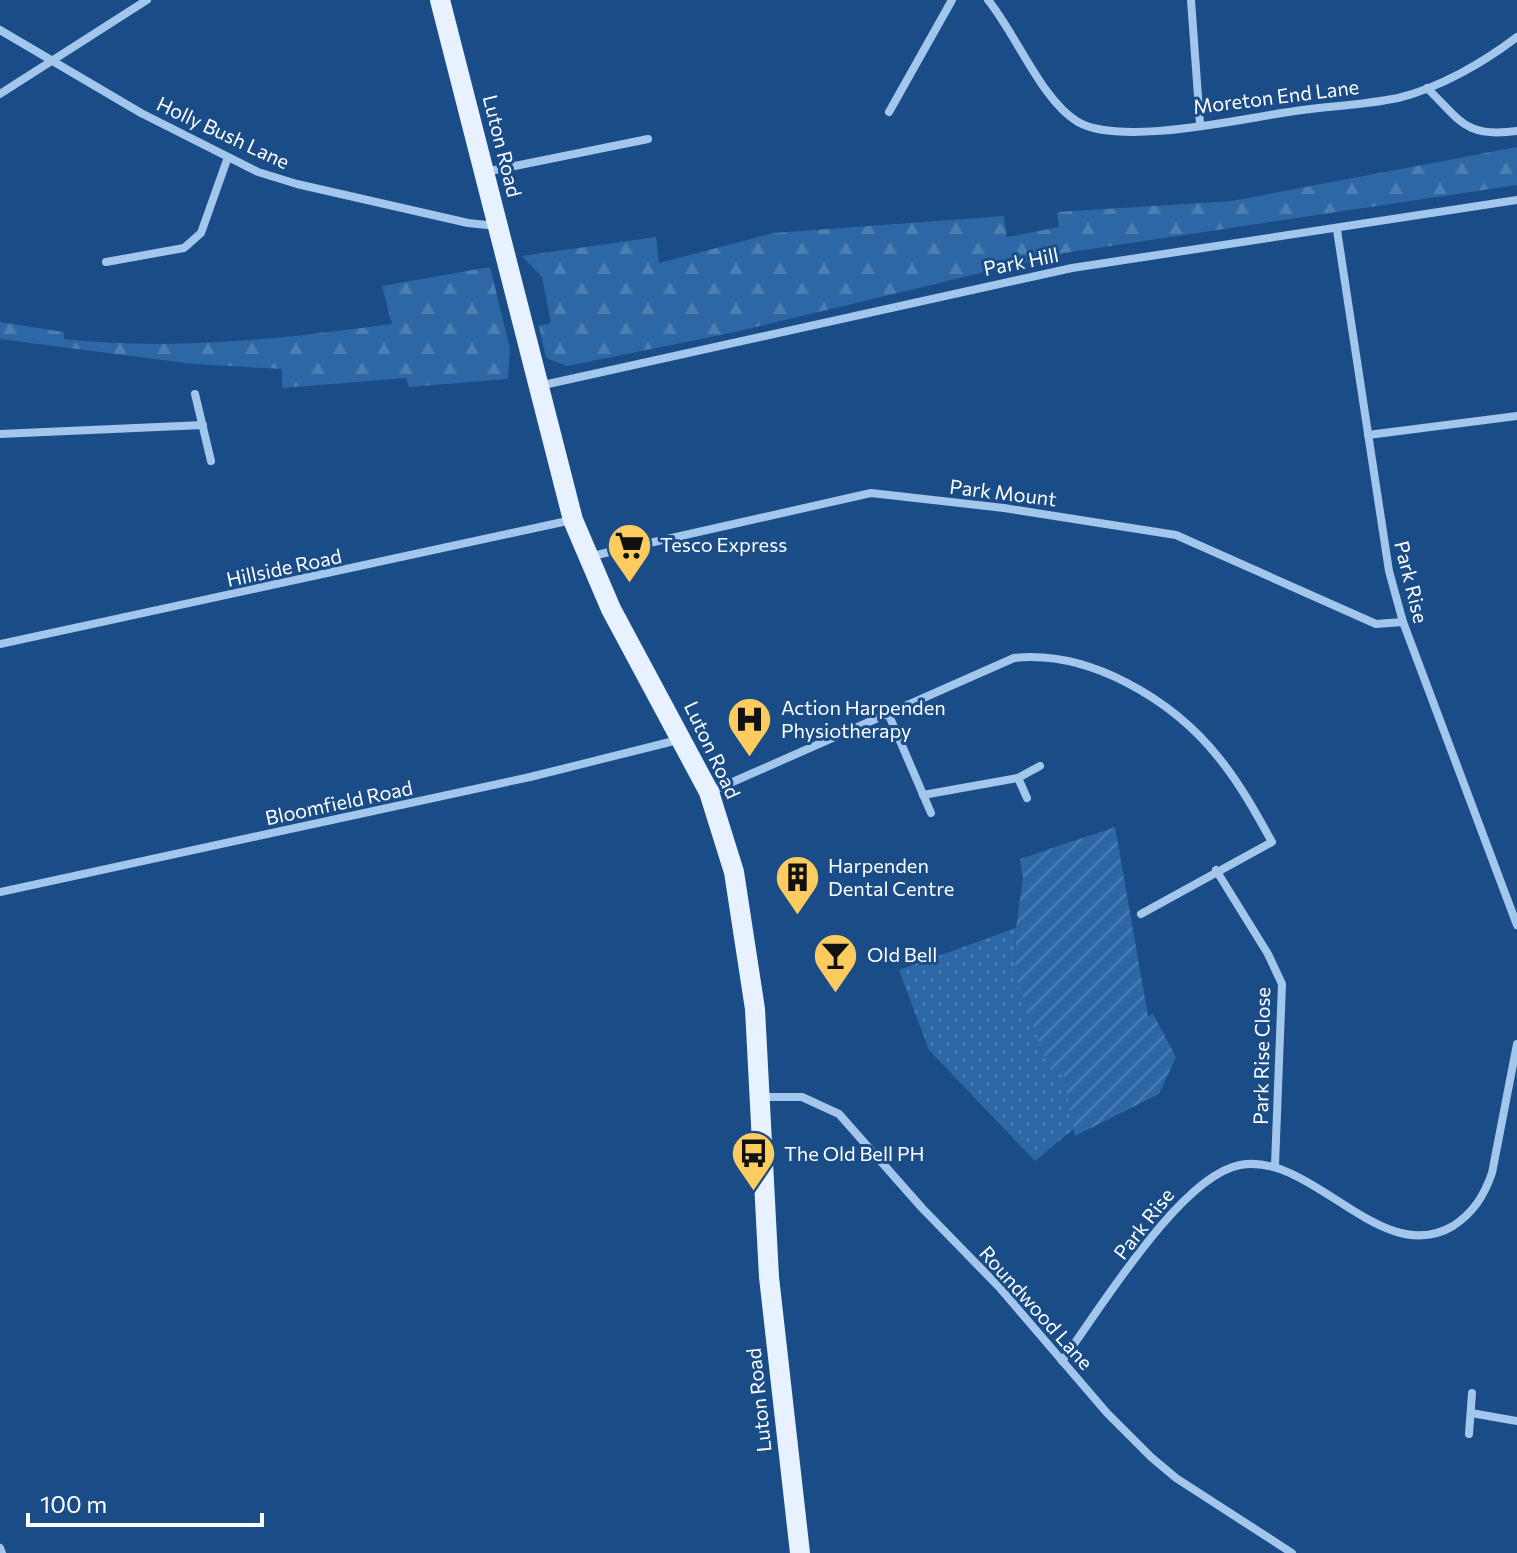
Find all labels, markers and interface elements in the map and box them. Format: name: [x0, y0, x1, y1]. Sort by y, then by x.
street label: Moreton End Lane: [1192, 74, 1360, 118]
street label: Holly Bush Lane: [153, 91, 294, 173]
street label: Luton Road: [479, 92, 527, 199]
street label: Park Hill: [981, 242, 1060, 280]
street label: Park Mount: [948, 474, 1058, 510]
supermarket icon: Tesco Express: [605, 521, 653, 584]
place label: Tesco Express: [660, 532, 787, 556]
street label: Park Rise: [1390, 538, 1434, 625]
street label: Hillside Road: [224, 543, 344, 591]
hospital icon: Action Harpenden Physiotherapy: [726, 695, 774, 758]
place label: Action Harpenden Physiotherapy: [781, 695, 946, 742]
street label: Luton Road: [680, 697, 746, 802]
street label: Bloomfield Road: [263, 775, 415, 829]
building icon: Harpenden Dental Centre: [773, 853, 821, 916]
place label: Harpenden Dental Centre: [828, 853, 954, 900]
bar icon: Old Bell: [812, 931, 860, 994]
place label: Old Bell: [867, 942, 937, 966]
street label: Park Rise Close: [1248, 987, 1274, 1125]
bus stop icon: The Old Bell PH: [729, 1130, 777, 1193]
place label: The Old Bell PH: [784, 1141, 924, 1165]
street label: Park Rise: [1108, 1183, 1178, 1264]
street label: Roundwood Lane: [975, 1241, 1098, 1374]
street label: Luton Road: [741, 1347, 775, 1453]
scale bar: [28, 1477, 262, 1527]
text: 100 m: [40, 1489, 107, 1518]

